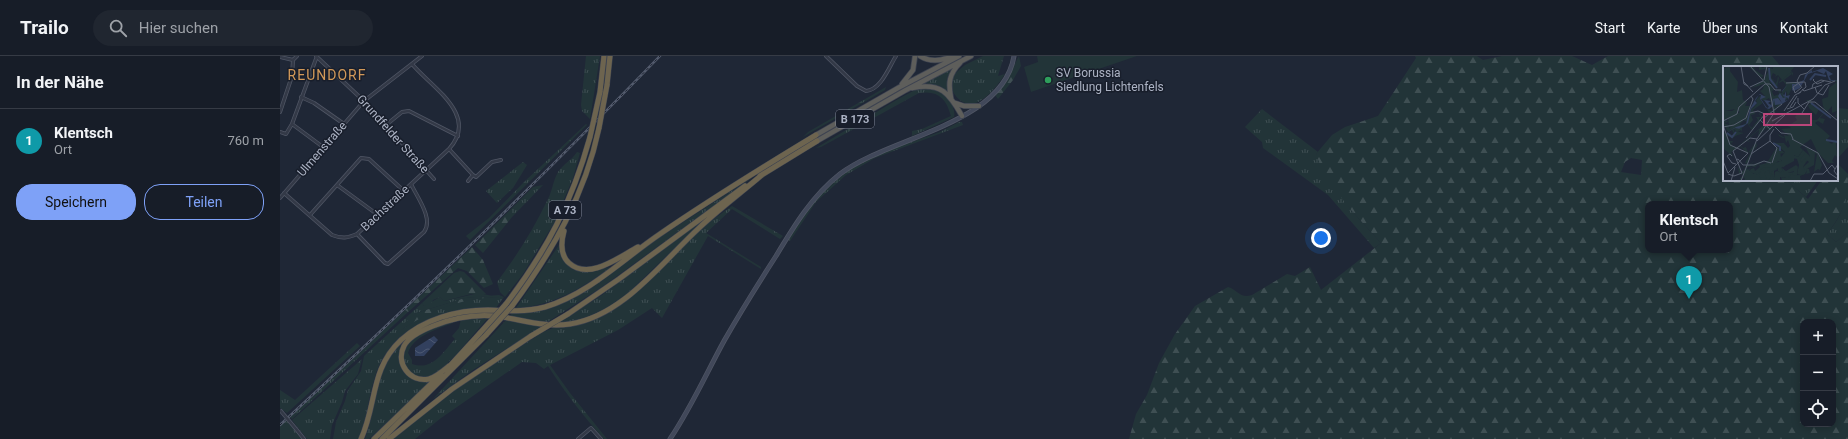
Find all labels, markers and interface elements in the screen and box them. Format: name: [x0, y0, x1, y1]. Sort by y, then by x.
search box: [93, 10, 373, 46]
text: Trailo: [20, 16, 69, 39]
icon: search: [107, 17, 129, 39]
text: Hier suchen: [139, 19, 218, 37]
text: Start: [1595, 20, 1625, 36]
text: Karte: [1647, 20, 1681, 36]
text: Über uns: [1703, 20, 1758, 36]
text: Kontakt: [1780, 20, 1828, 36]
place label: SV Borussia Siedlung Lichtenfels: [1056, 66, 1164, 94]
inset map: [1723, 66, 1838, 181]
district label: REUNDORF: [288, 67, 366, 83]
text: In der Nähe: [16, 72, 104, 92]
marker: SV Borussia Siedlung Lichtenfels: [1043, 75, 1053, 85]
street label: Grundfelder Straße: [354, 92, 432, 176]
road number: B 173: [836, 110, 874, 128]
street label: Ulmenstraße: [294, 119, 350, 179]
text: Klentsch: [54, 124, 113, 142]
text: 1: [25, 133, 33, 148]
text: 760 m: [227, 133, 264, 148]
text: Ort: [54, 142, 72, 157]
street label: Bachstraße: [358, 182, 412, 234]
button: Speichern: [16, 184, 136, 220]
button: Teilen: [144, 184, 264, 220]
road number: A 73: [549, 201, 581, 219]
popup: [1645, 201, 1733, 253]
text: Klentsch: [1659, 211, 1719, 229]
your location: [1311, 228, 1331, 248]
text: Ort: [1659, 229, 1677, 244]
pin: 1: [1676, 266, 1702, 299]
map controls: [1800, 319, 1836, 427]
button: +: [1800, 319, 1836, 355]
button: −: [1800, 355, 1836, 391]
button: locate: [1800, 391, 1836, 427]

